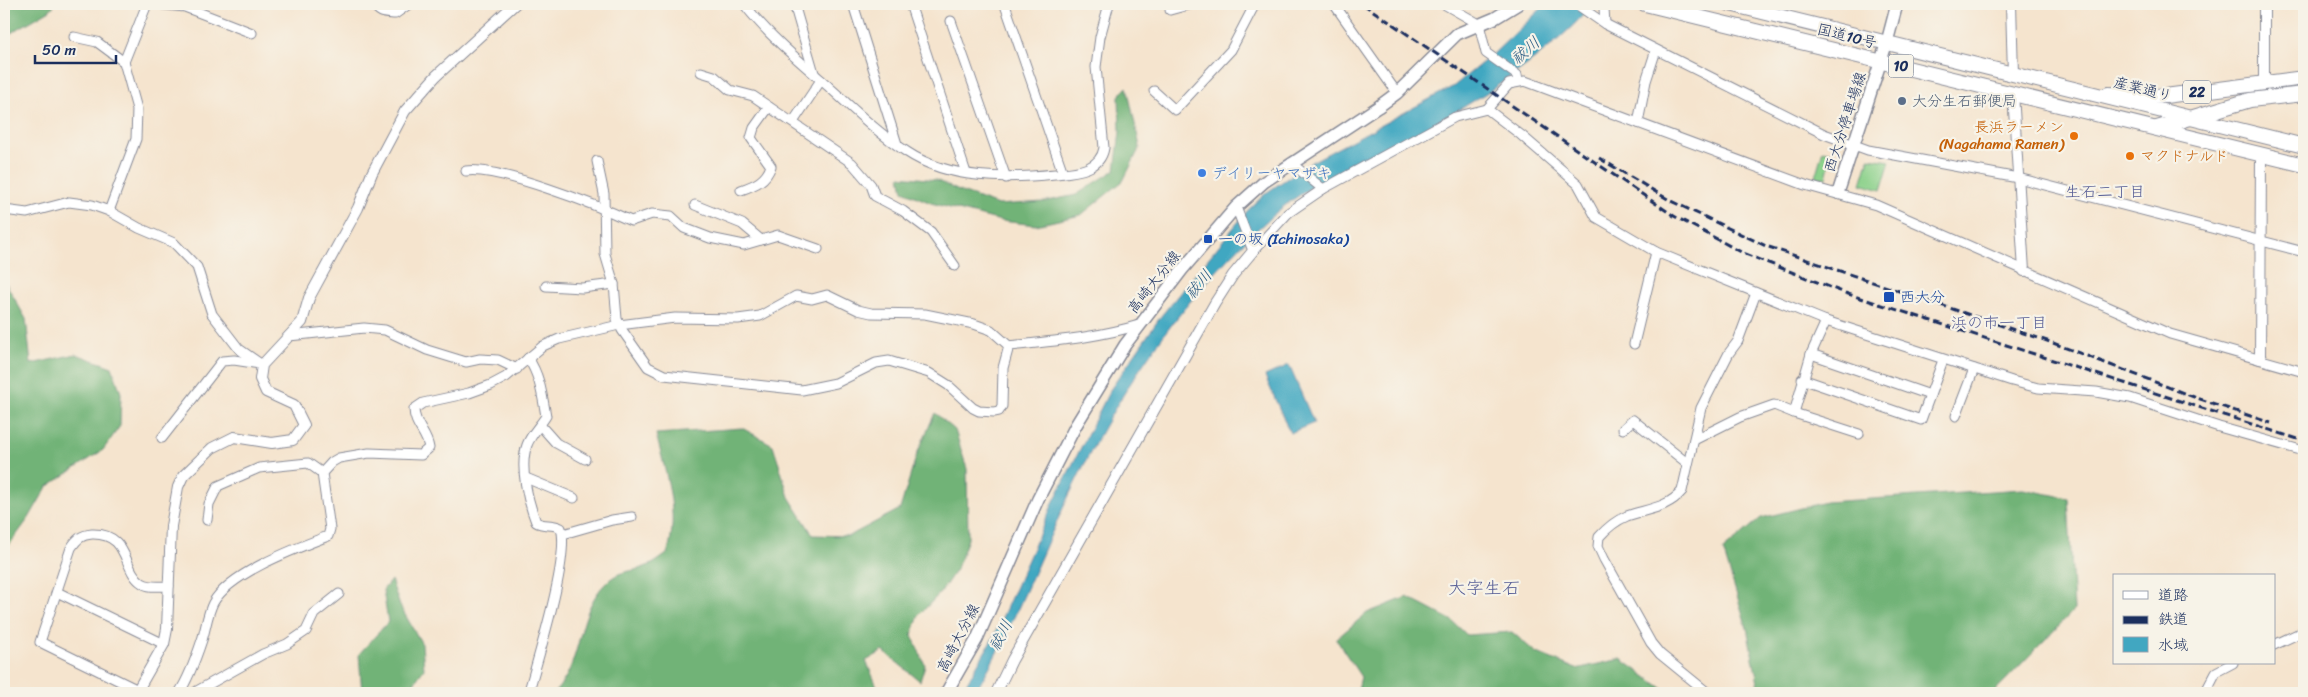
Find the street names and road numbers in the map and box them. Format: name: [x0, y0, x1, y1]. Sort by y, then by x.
street label: 国道10号: [1814, 16, 1880, 56]
road number: 10: [1888, 54, 1914, 78]
street label: 西大分停車場線: [1816, 68, 1874, 176]
street label: 産業通り: [2111, 69, 2175, 109]
road number: 22: [2183, 80, 2211, 104]
street label: 高崎大分線: [1121, 244, 1187, 320]
street label: 高崎大分線: [929, 599, 987, 677]

